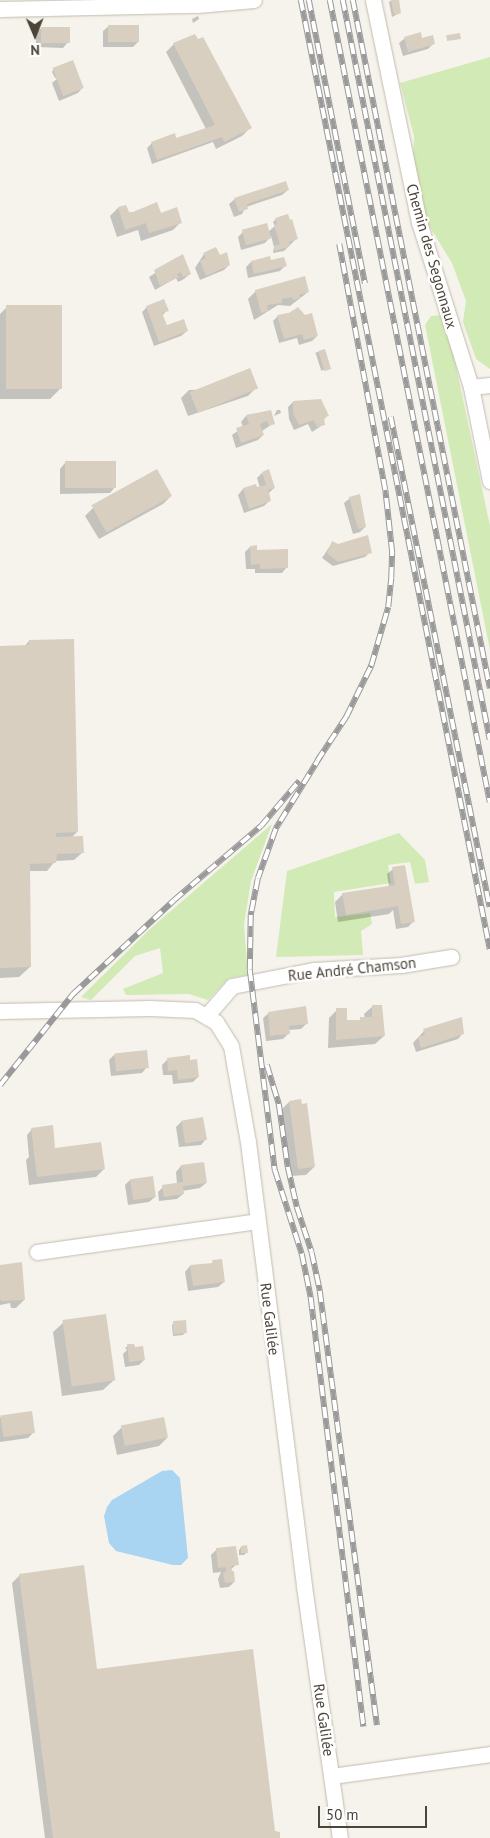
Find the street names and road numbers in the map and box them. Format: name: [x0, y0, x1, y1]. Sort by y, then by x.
street label: Chemin des Segonnaux: [403, 181, 461, 331]
street label: Rue André Chamson: [287, 953, 417, 985]
street label: Rue Galilée: [257, 1282, 283, 1356]
street label: Rue Galilée: [310, 1683, 338, 1757]

